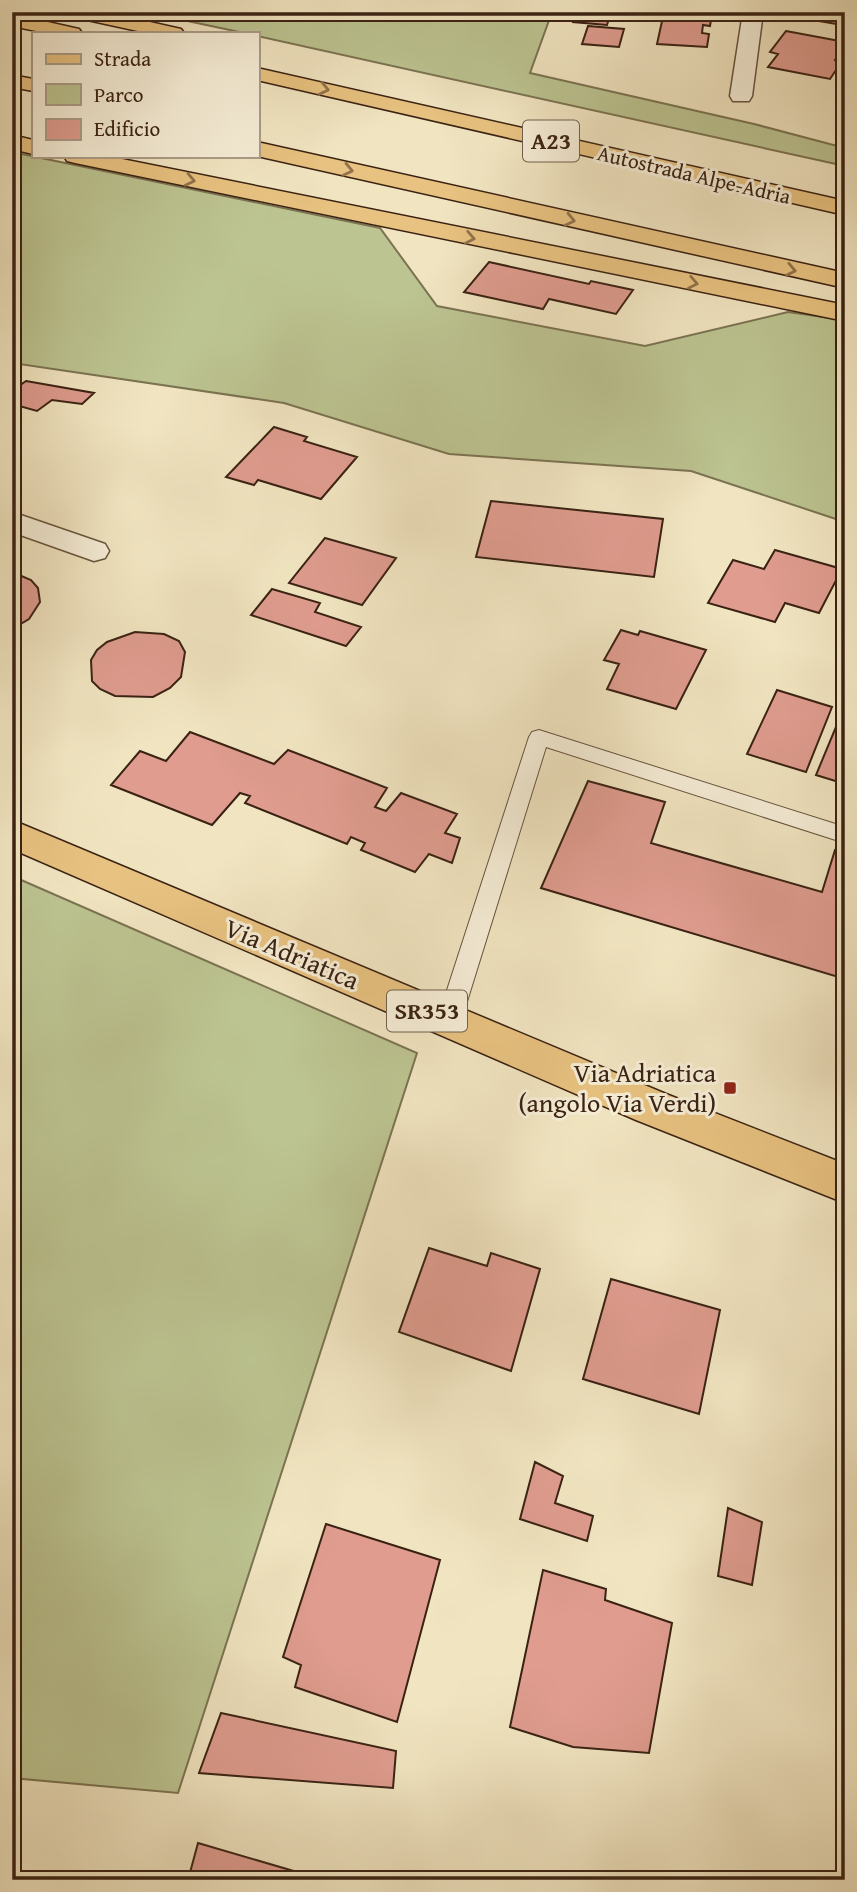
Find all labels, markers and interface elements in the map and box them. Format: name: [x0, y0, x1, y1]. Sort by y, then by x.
legend: [32, 32, 259, 158]
text: Strada: [94, 43, 151, 74]
text: Parco: [94, 79, 144, 110]
one-way arrow: [318, 81, 330, 96]
text: Edificio: [94, 113, 160, 144]
road number: A23: [523, 120, 579, 162]
street label: Autostrada Alpe-Adria: [594, 137, 794, 212]
one-way arrow: [342, 162, 354, 176]
one-way arrow: [184, 171, 196, 186]
one-way arrow: [563, 212, 575, 227]
one-way arrow: [464, 230, 476, 245]
one-way arrow: [785, 262, 797, 277]
one-way arrow: [687, 275, 699, 290]
street label: Via Adriatica: [219, 908, 366, 1000]
road number: SR353: [387, 990, 467, 1031]
place label: Via Adriatica (angolo Via Verdi): [518, 1053, 717, 1122]
marker: Via Adriatica (angolo Via Verdi): [722, 1080, 738, 1096]

